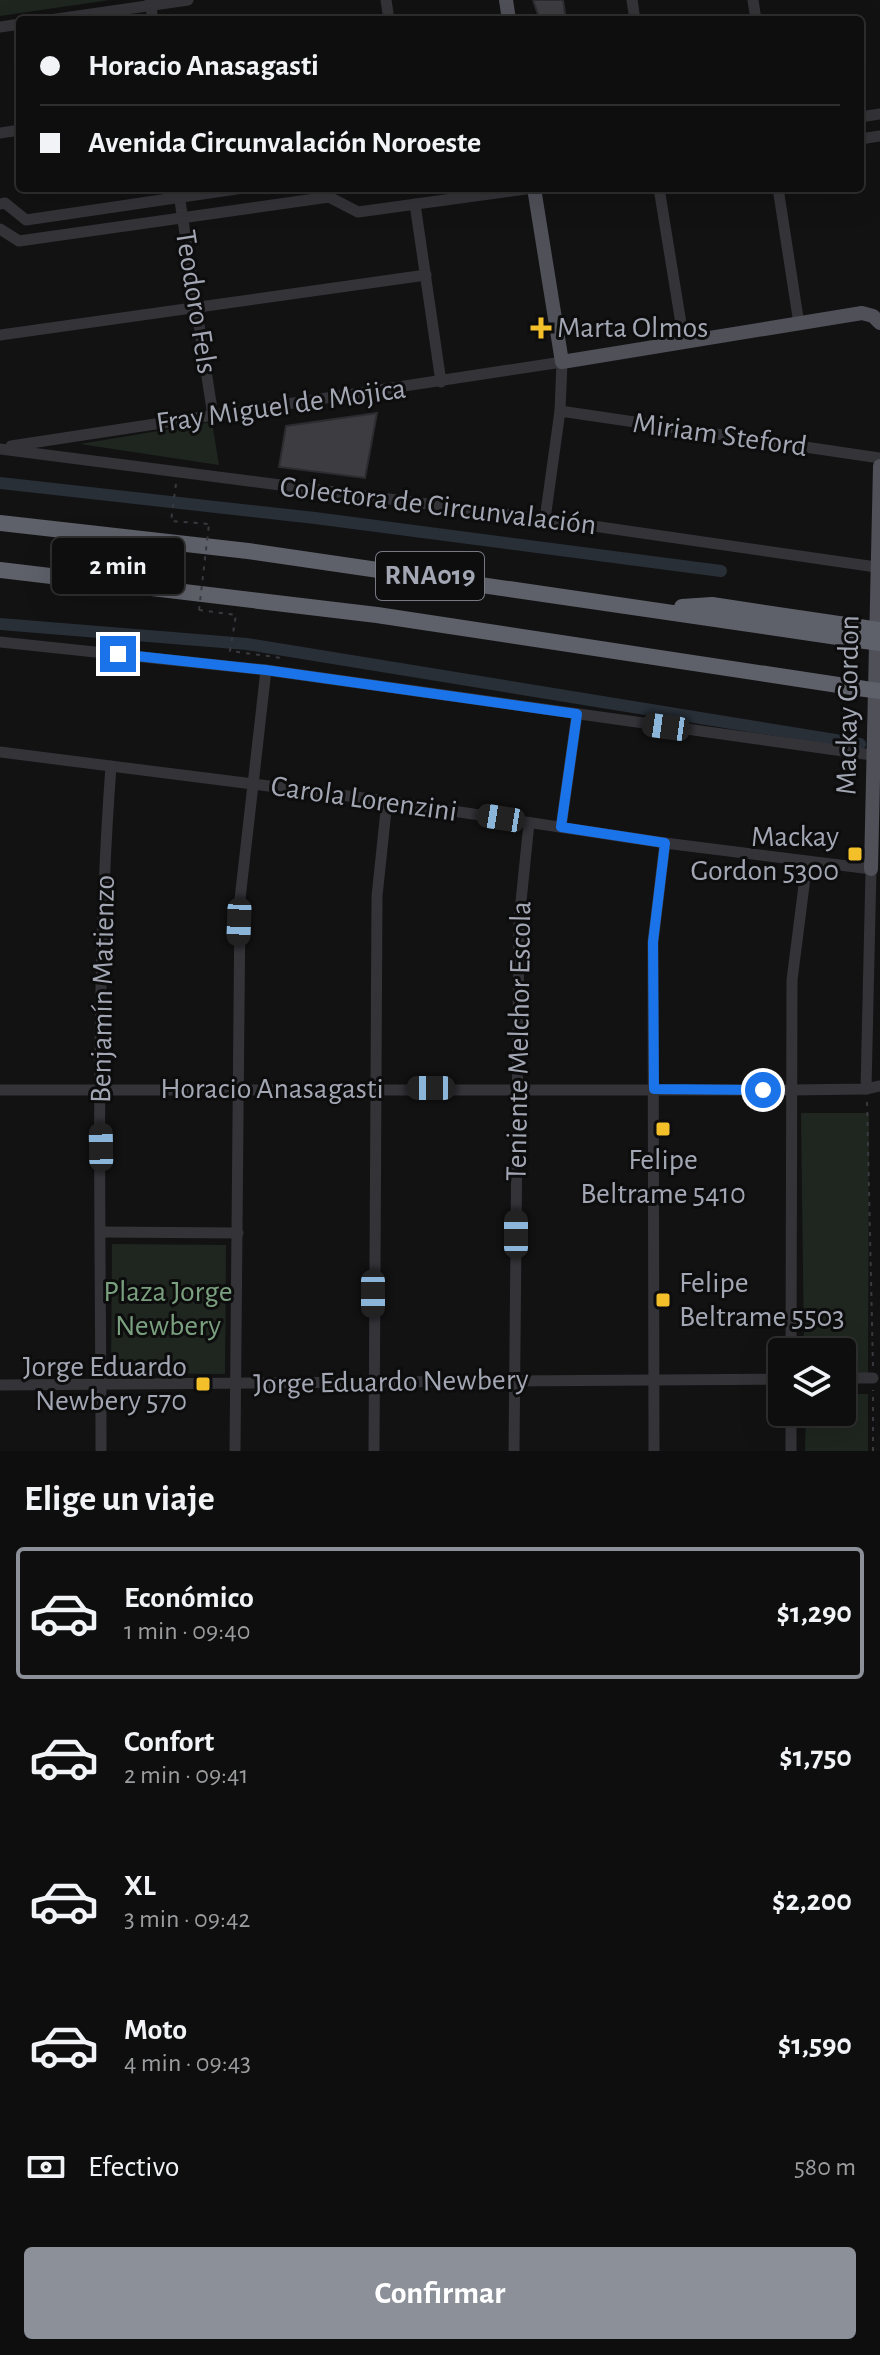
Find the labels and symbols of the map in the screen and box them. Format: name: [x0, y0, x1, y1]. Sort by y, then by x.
street label: Teodoro Fels: [170, 228, 222, 376]
place label: Marta Olmos: [557, 313, 708, 343]
marker: Marta Olmos: [532, 319, 550, 337]
street label: Fray Miguel de Mojica: [154, 374, 408, 438]
street label: Miriam Steford: [631, 408, 809, 462]
street label: Colectora de Circunvalación: [278, 472, 598, 540]
callout: 2 min: [52, 538, 184, 594]
road number: RNA019: [376, 552, 484, 600]
street label: Mackay Gordon: [831, 615, 865, 795]
route end: [100, 636, 136, 672]
car: [641, 712, 691, 742]
street label: Carola Lorenzini: [269, 771, 459, 827]
car: [475, 802, 527, 834]
place label: Mackay Gordon 5300: [691, 822, 839, 886]
marker: Mackay Gordon 5300: [846, 845, 864, 863]
street label: Benjamín Matienzo: [86, 875, 120, 1103]
car: [226, 898, 252, 946]
street label: Teniente Melchor Escola: [502, 901, 536, 1181]
route start: [745, 1072, 781, 1108]
street label: Horacio Anasagasti: [160, 1074, 384, 1104]
car: [407, 1076, 455, 1100]
marker: Felipe Beltrame 5410: [654, 1120, 672, 1138]
car: [89, 1123, 113, 1171]
place label: Felipe Beltrame 5410: [580, 1145, 746, 1209]
car: [504, 1210, 528, 1258]
place label: Felipe Beltrame 5503: [679, 1268, 845, 1332]
car: [361, 1270, 385, 1318]
park label: Plaza Jorge Newbery: [103, 1277, 233, 1341]
marker: Felipe Beltrame 5503: [654, 1291, 672, 1309]
place label: Jorge Eduardo Newbery 570: [23, 1352, 187, 1416]
street label: Jorge Eduardo Newbery: [253, 1365, 529, 1399]
marker: Jorge Eduardo Newbery 570: [194, 1375, 212, 1393]

